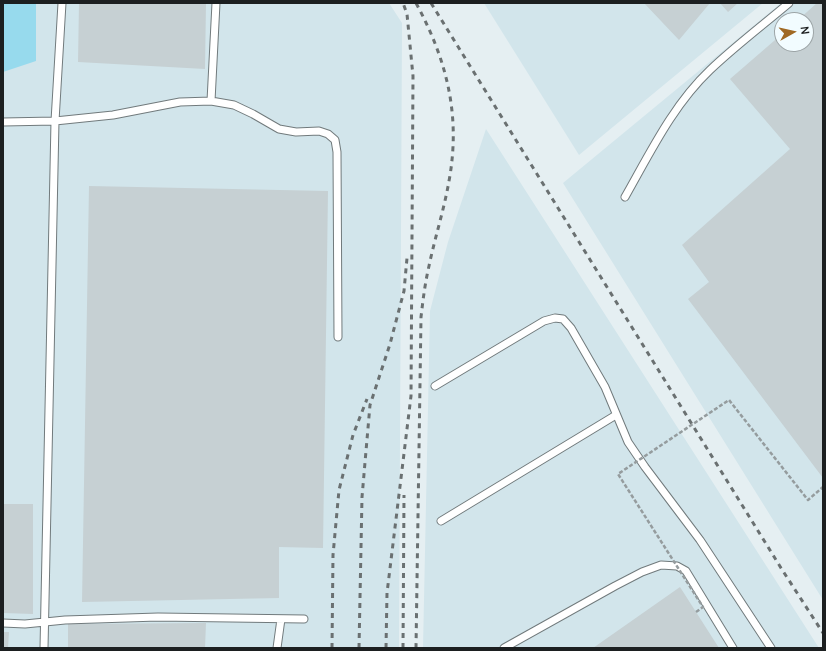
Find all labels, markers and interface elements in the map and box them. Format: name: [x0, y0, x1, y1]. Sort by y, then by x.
north arrow: [774, 12, 814, 52]
text: N: [797, 25, 813, 35]

